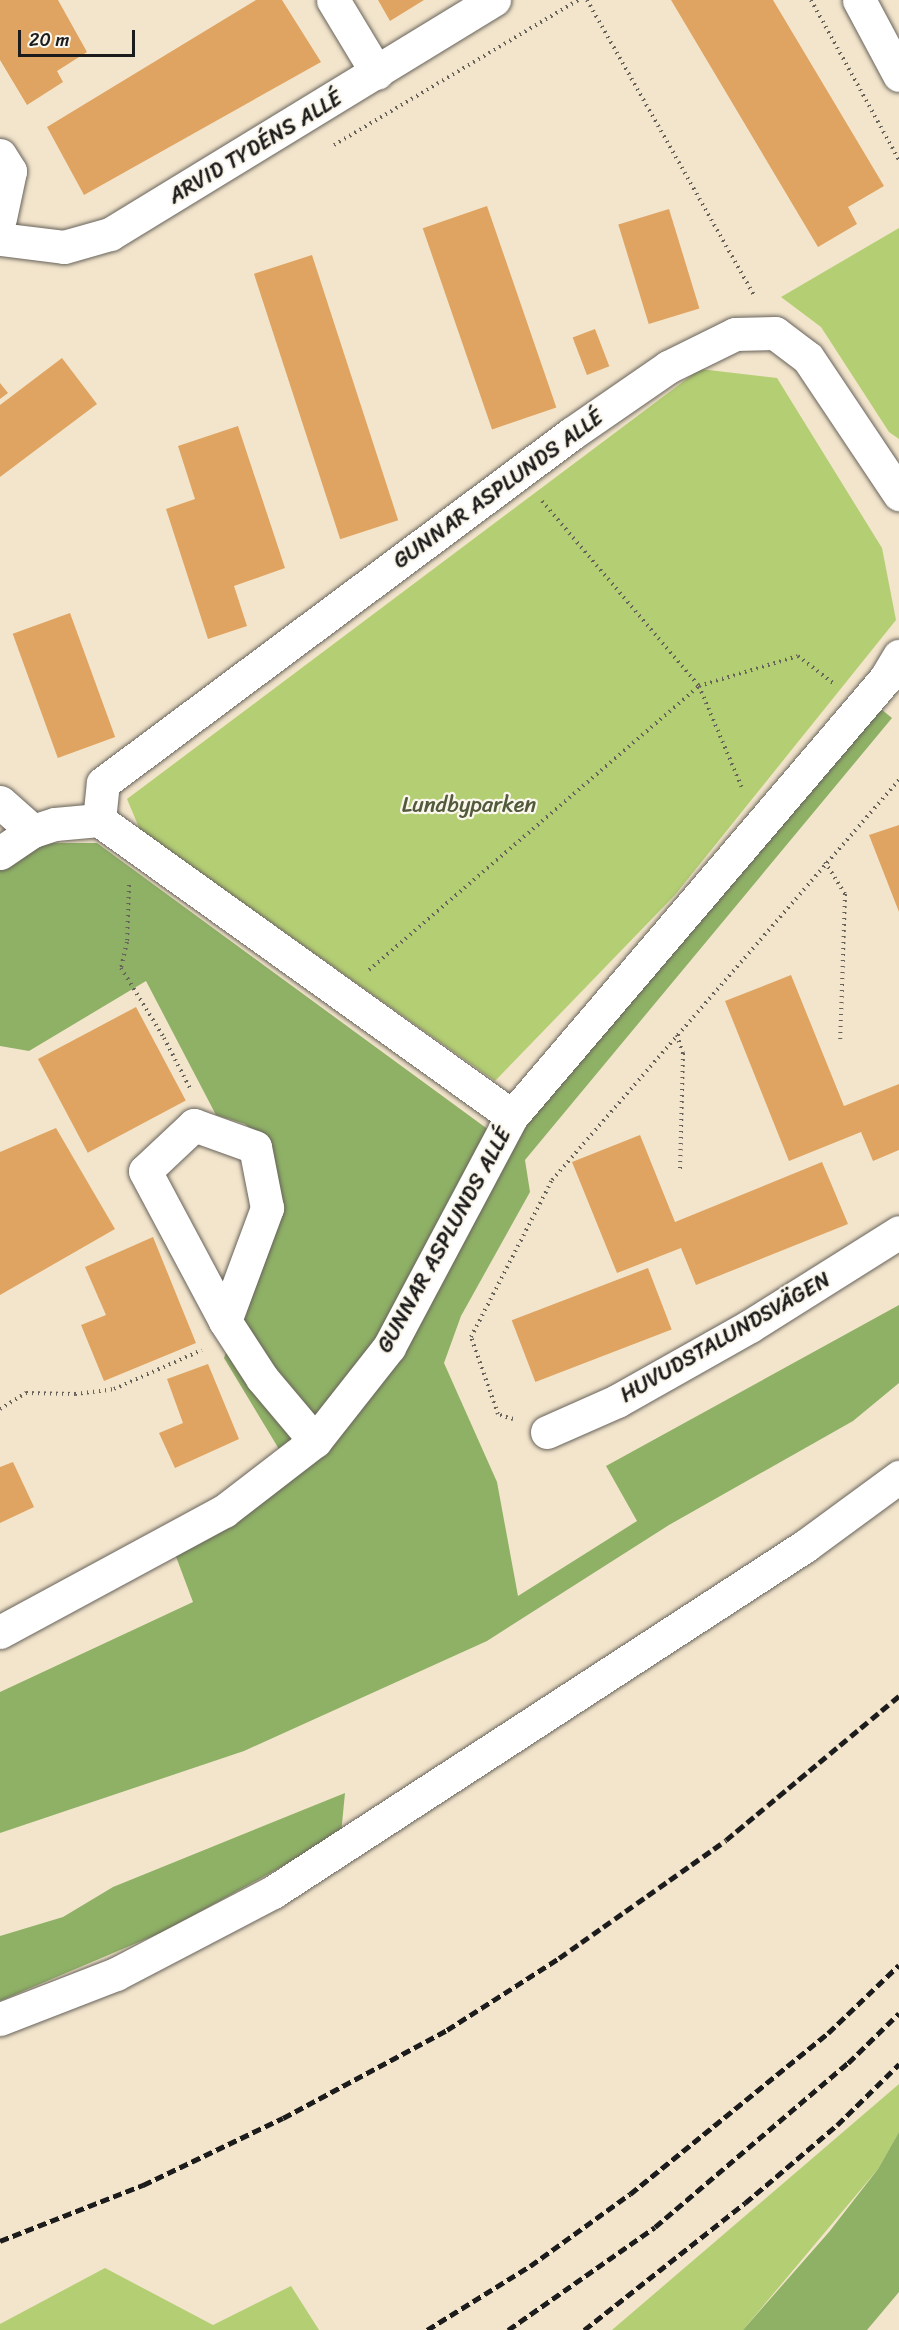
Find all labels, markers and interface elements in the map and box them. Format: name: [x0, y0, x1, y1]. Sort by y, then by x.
scale bar: [21, 18, 138, 56]
text: 20 m: [29, 24, 69, 56]
street label: ARVID TYDÉNS ALLÉ: [163, 85, 347, 209]
street label: GUNNAR ASPLUNDS ALLÉ: [389, 405, 607, 573]
park label: Lundbyparken: [402, 792, 536, 818]
street label: GUNNAR ASPLUNDS ALLÉ: [372, 1124, 516, 1356]
street label: HUVUDSTALUNDSVÄGEN: [615, 1266, 835, 1408]

